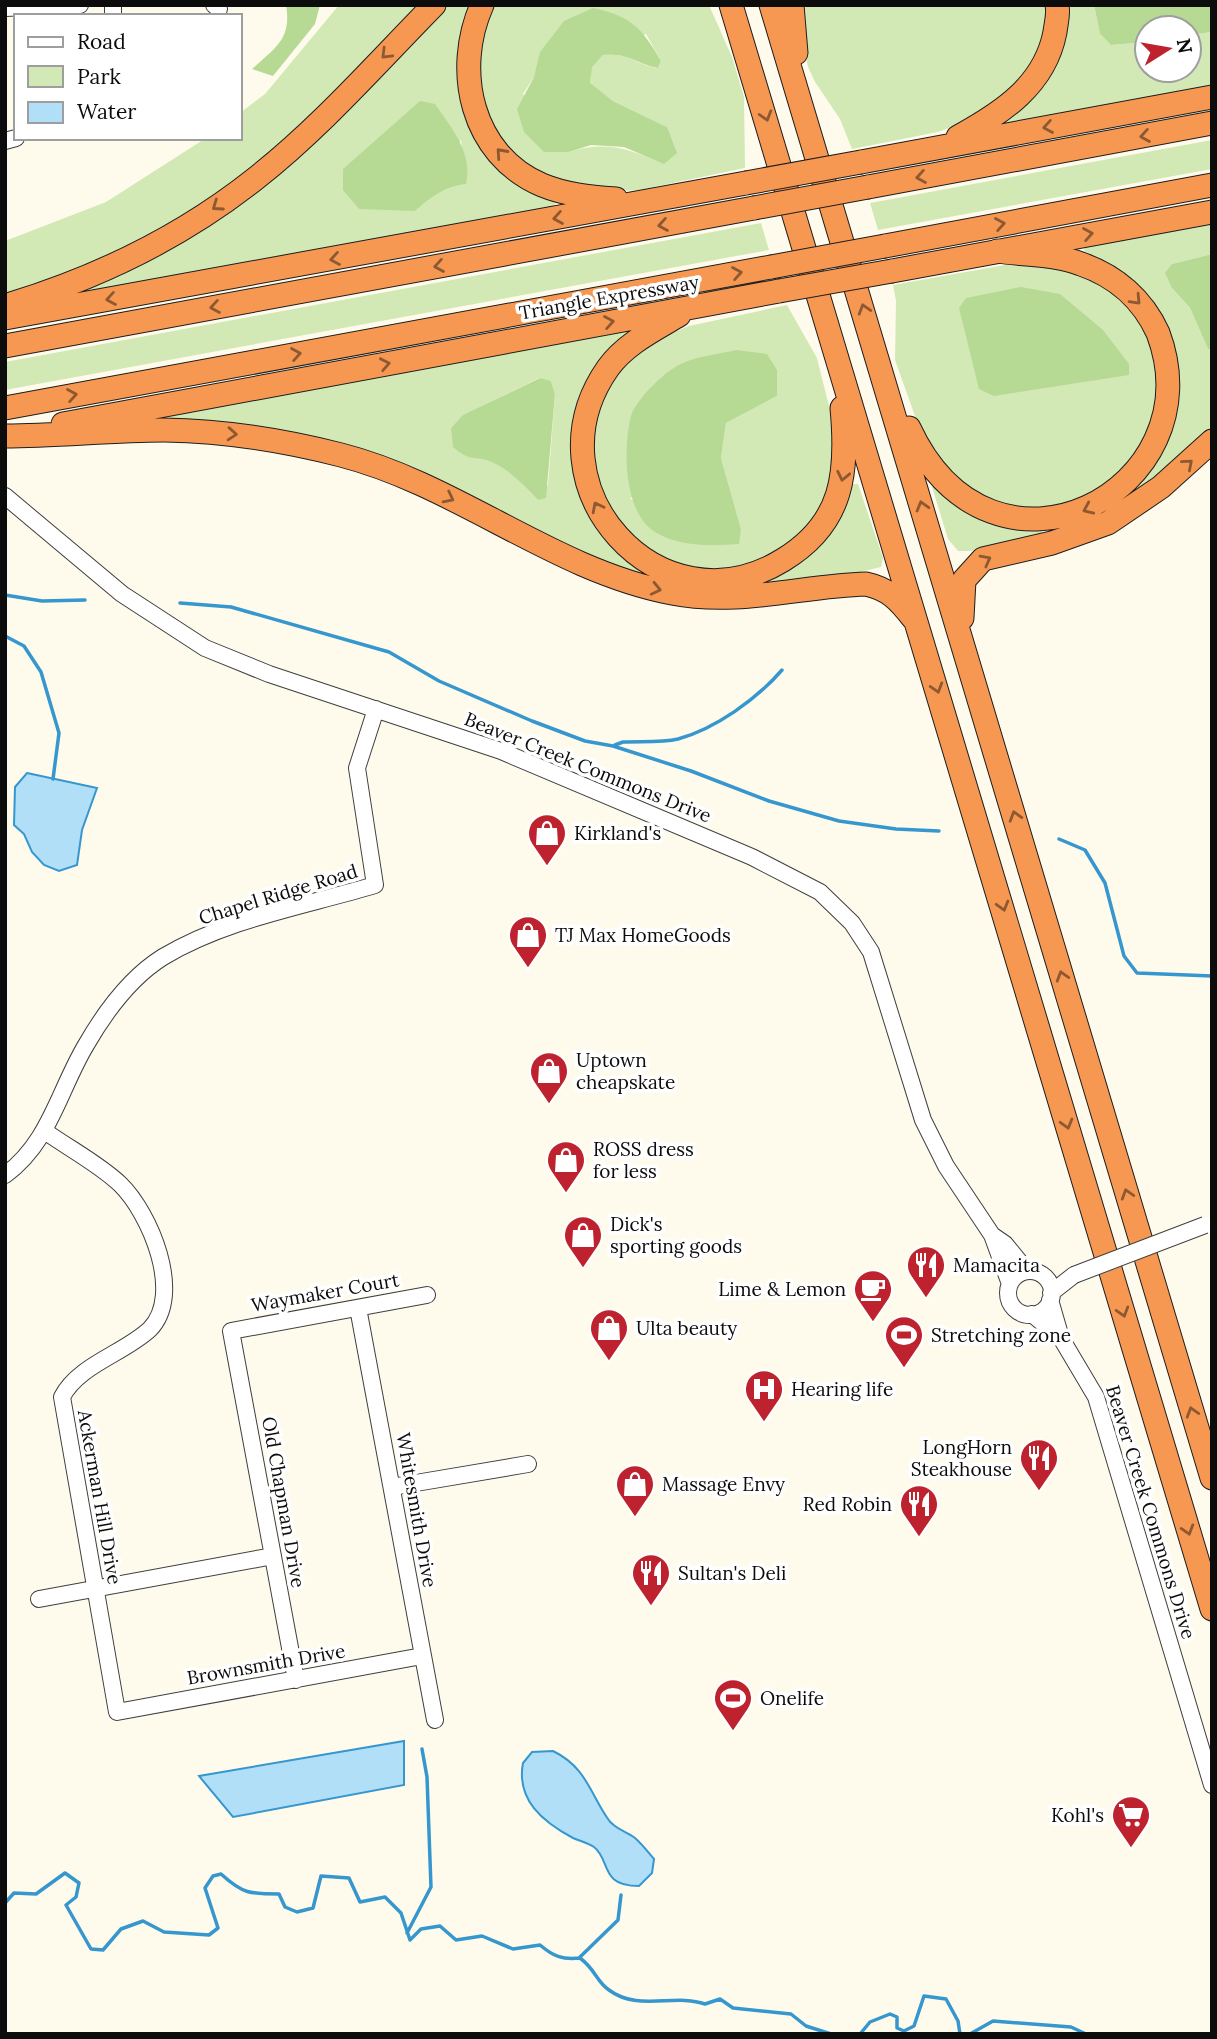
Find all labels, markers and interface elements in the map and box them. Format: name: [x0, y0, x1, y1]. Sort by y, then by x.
legend: [14, 14, 242, 140]
north arrow: [1133, 14, 1203, 84]
text: Road: [77, 28, 126, 55]
text: N: [1172, 36, 1198, 56]
one-way arrow: [381, 45, 394, 58]
text: Park: [77, 63, 121, 90]
text: Water: [77, 98, 136, 125]
one-way arrow: [757, 110, 772, 122]
one-way arrow: [1042, 119, 1054, 134]
one-way arrow: [1139, 128, 1151, 143]
one-way arrow: [497, 148, 509, 161]
one-way arrow: [915, 169, 927, 184]
one-way arrow: [212, 198, 225, 210]
one-way arrow: [552, 209, 564, 224]
one-way arrow: [657, 217, 669, 232]
one-way arrow: [994, 217, 1006, 232]
one-way arrow: [1082, 228, 1094, 243]
one-way arrow: [329, 250, 341, 265]
one-way arrow: [433, 258, 445, 273]
one-way arrow: [731, 266, 743, 281]
street label: Triangle Expressway: [517, 269, 701, 325]
one-way arrow: [105, 291, 117, 306]
one-way arrow: [1128, 292, 1140, 305]
one-way arrow: [209, 299, 221, 314]
one-way arrow: [858, 304, 873, 316]
one-way arrow: [603, 316, 615, 331]
one-way arrow: [290, 347, 302, 362]
one-way arrow: [379, 357, 391, 372]
one-way arrow: [66, 389, 78, 404]
one-way arrow: [226, 427, 237, 442]
one-way arrow: [1180, 460, 1193, 472]
one-way arrow: [836, 470, 851, 482]
one-way arrow: [442, 489, 454, 503]
one-way arrow: [916, 500, 931, 512]
one-way arrow: [1083, 501, 1095, 515]
one-way arrow: [592, 502, 605, 514]
one-way arrow: [979, 554, 991, 568]
one-way arrow: [650, 581, 662, 596]
one-way arrow: [928, 682, 943, 694]
street label: Beaver Creek Commons Drive: [461, 706, 715, 828]
one-way arrow: [1008, 811, 1023, 823]
shop icon: Kirkland's: [526, 812, 568, 867]
place label: Kirkland's: [574, 821, 661, 845]
street label: Chapel Ridge Road: [196, 858, 360, 930]
one-way arrow: [994, 900, 1009, 912]
shop icon: TJ Max HomeGoods: [507, 914, 549, 969]
place label: TJ Max HomeGoods: [555, 923, 731, 947]
one-way arrow: [1056, 971, 1071, 983]
place label: Uptown cheapskate: [576, 1048, 675, 1094]
shop icon: Uptown cheapskate: [528, 1050, 570, 1105]
one-way arrow: [1059, 1118, 1074, 1130]
place label: ROSS dress for less: [593, 1137, 694, 1183]
shop icon: ROSS dress for less: [545, 1139, 587, 1194]
one-way arrow: [1121, 1189, 1136, 1201]
place label: Dick's sporting goods: [610, 1212, 742, 1258]
shop icon: Dick's sporting goods: [562, 1214, 604, 1269]
restaurant icon: Mamacita: [905, 1244, 947, 1299]
place label: Mamacita: [953, 1253, 1040, 1277]
street label: Waymaker Court: [249, 1267, 401, 1317]
cafe icon: Lime & Lemon: [852, 1268, 894, 1323]
place label: Lime & Lemon: [718, 1277, 846, 1301]
one-way arrow: [1114, 1305, 1129, 1317]
shop icon: Ulta beauty: [588, 1307, 630, 1362]
sports icon: Stretching zone: [883, 1314, 925, 1369]
place label: Ulta beauty: [636, 1316, 737, 1340]
place label: Stretching zone: [931, 1323, 1071, 1347]
hospital icon: Hearing life: [743, 1368, 785, 1423]
place label: Hearing life: [791, 1377, 893, 1401]
street label: Beaver Creek Commons Drive: [1101, 1382, 1201, 1642]
street label: Ackerman Hill Drive: [73, 1407, 127, 1586]
one-way arrow: [1186, 1407, 1201, 1419]
street label: Old Chapman Drive: [257, 1415, 311, 1589]
street label: Whitesmith Drive: [392, 1431, 442, 1589]
place label: LongHorn Steakhouse: [911, 1435, 1012, 1481]
restaurant icon: LongHorn Steakhouse: [1018, 1437, 1060, 1492]
shop icon: Massage Envy: [614, 1463, 656, 1518]
place label: Massage Envy: [662, 1472, 785, 1496]
restaurant icon: Red Robin: [898, 1483, 940, 1538]
place label: Red Robin: [803, 1492, 892, 1516]
one-way arrow: [1180, 1523, 1195, 1535]
restaurant icon: Sultan's Deli: [630, 1552, 672, 1607]
place label: Sultan's Deli: [678, 1561, 786, 1585]
street label: Brownsmith Drive: [185, 1638, 347, 1690]
sports icon: Onelife: [712, 1677, 754, 1732]
place label: Onelife: [760, 1686, 824, 1710]
supermarket icon: Kohl's: [1110, 1794, 1152, 1849]
place label: Kohl's: [1051, 1803, 1104, 1827]

